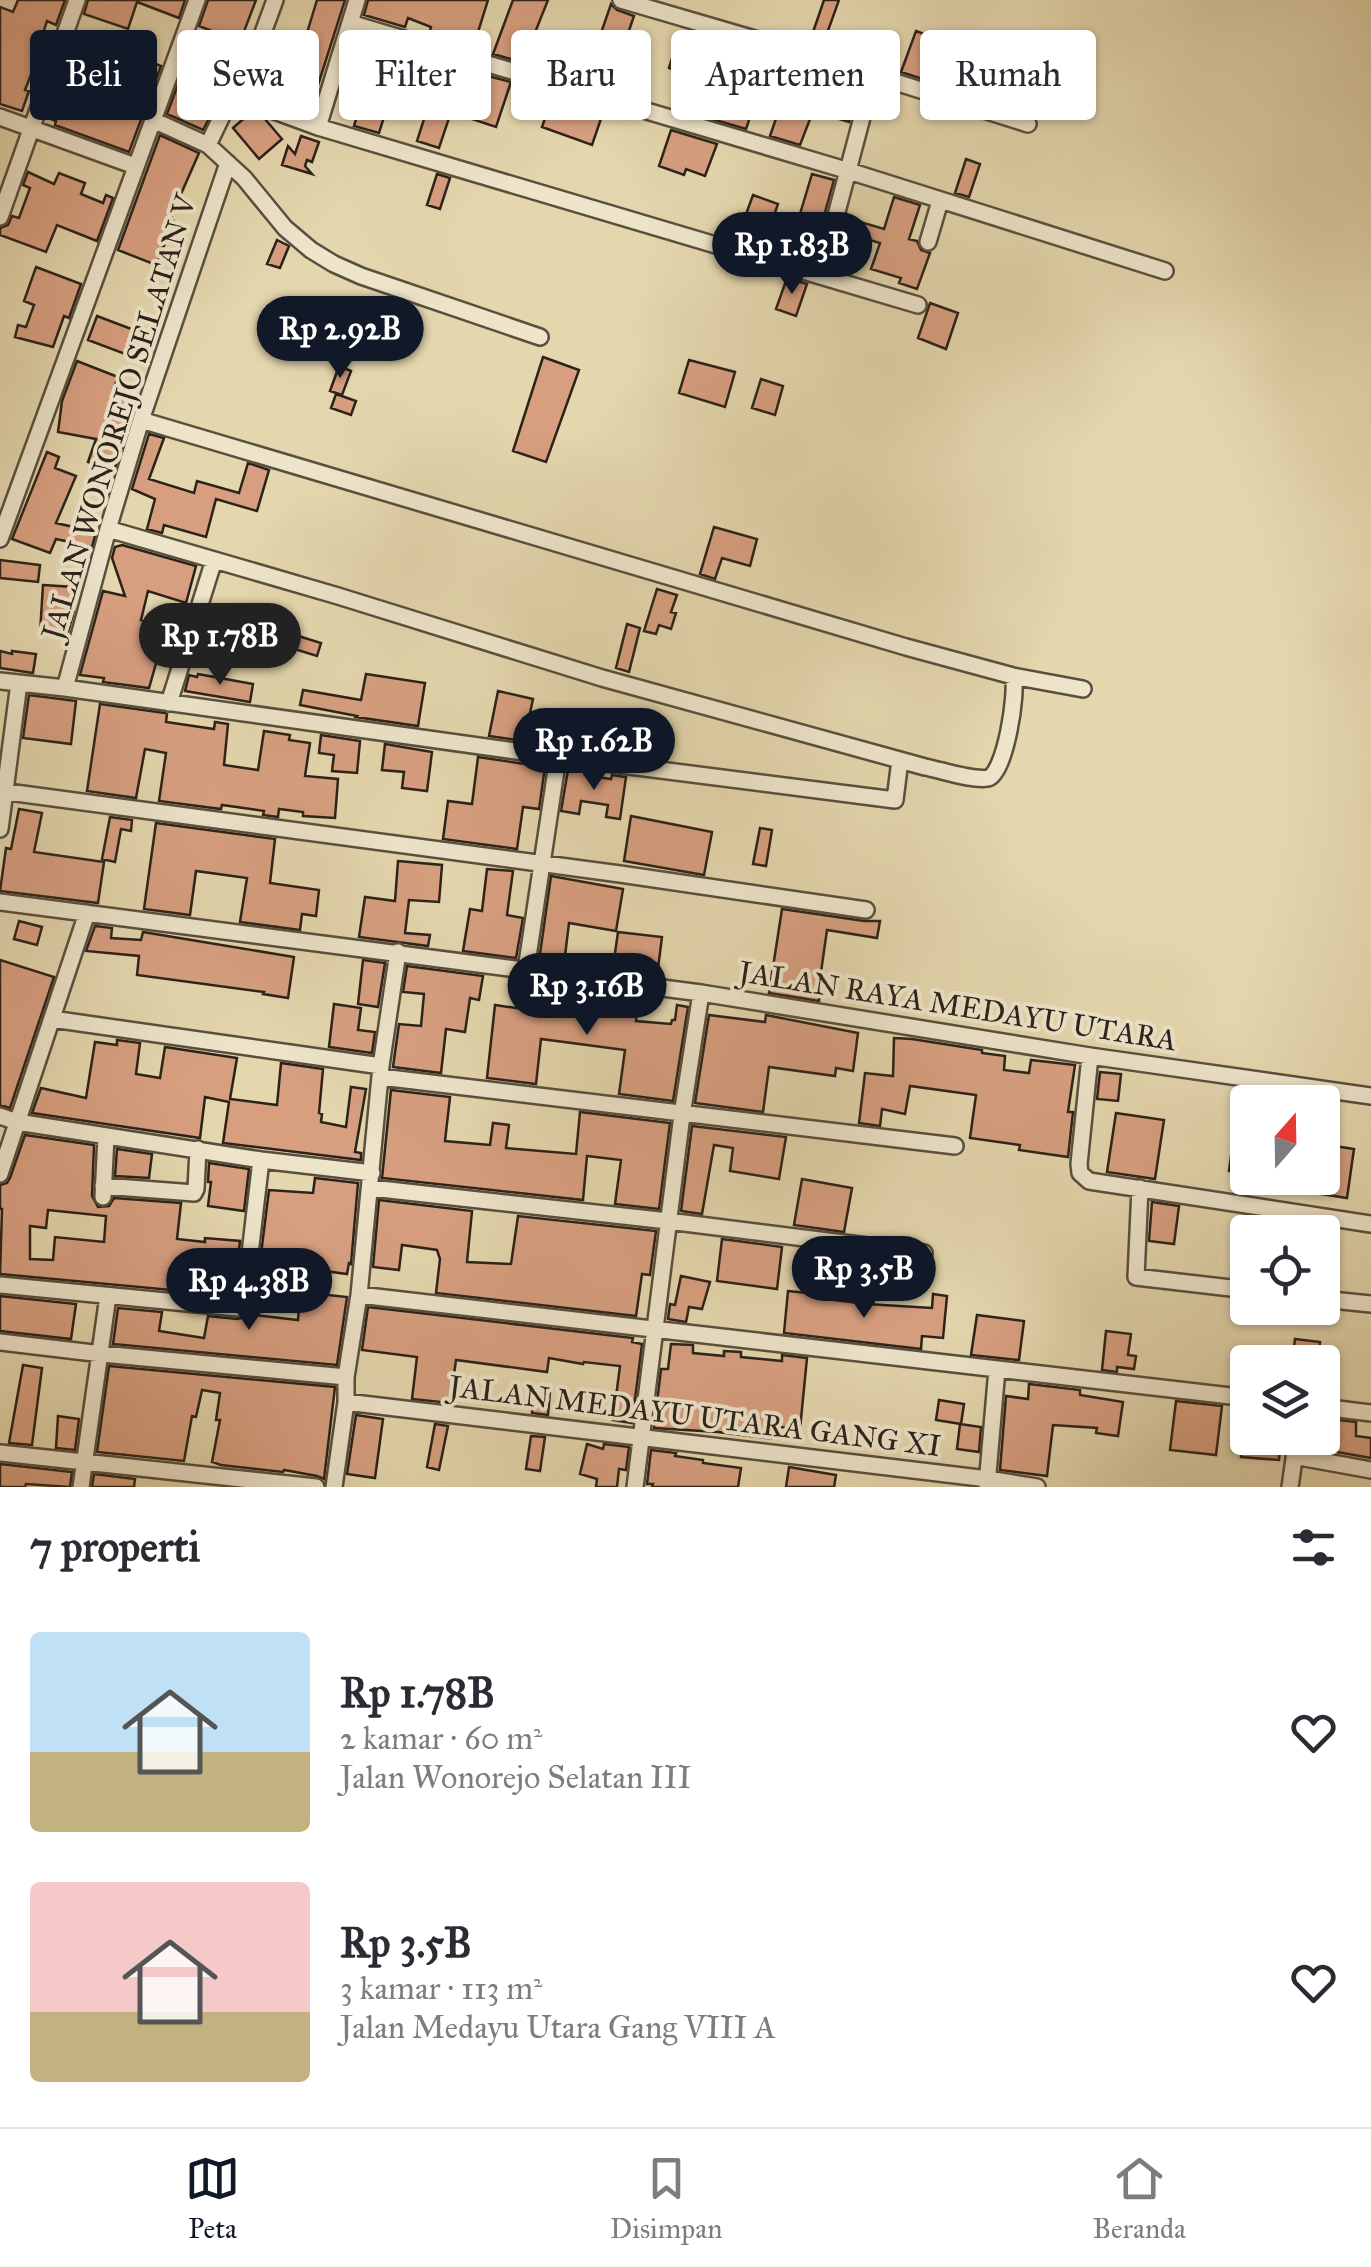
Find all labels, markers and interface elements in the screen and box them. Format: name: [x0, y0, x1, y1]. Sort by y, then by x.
chip: Beli: [30, 30, 157, 120]
chip: Sewa: [177, 30, 319, 120]
chip: Filter: [339, 30, 491, 120]
chip: Baru: [511, 30, 651, 120]
chip: Apartemen: [671, 30, 900, 120]
chip: Rumah: [920, 30, 1096, 120]
street label: JALAN WONOREJO SELATAN V: [33, 189, 204, 647]
pin: Rp 1.83B: [689, 212, 895, 297]
text: Rp 1.83B: [734, 225, 850, 264]
pin: Rp 2.92B: [237, 296, 443, 381]
text: Rp 2.92B: [279, 309, 401, 348]
pin: Rp 1.78B: [117, 603, 323, 688]
text: Rp 1.78B: [161, 616, 279, 655]
pin: Rp 1.62B: [491, 708, 697, 793]
text: Rp 1.62B: [535, 721, 653, 760]
pin: Rp 3.16B: [484, 953, 690, 1038]
street label: JALAN RAYA MEDAYU UTARA: [734, 953, 1179, 1058]
text: Rp 3.16B: [530, 966, 644, 1005]
north arrow: [1230, 1085, 1340, 1195]
map controls: [1230, 1085, 1340, 1455]
button: locate: [1230, 1215, 1340, 1325]
pin: Rp 3.5B: [772, 1236, 956, 1321]
pin: Rp 4.38B: [146, 1248, 352, 1333]
text: Rp 3.5B: [814, 1249, 914, 1288]
text: Rp 4.38B: [188, 1261, 310, 1300]
button: layers: [1230, 1345, 1340, 1455]
street label: JALAN MEDAYU UTARA GANG XI: [444, 1368, 943, 1464]
icon: filters: [1286, 1520, 1341, 1575]
text: 7 properti: [30, 1521, 200, 1573]
text: Rp 1.78B: [340, 1667, 495, 1719]
icon: home: [110, 1672, 230, 1792]
icon: heart: [1286, 1705, 1341, 1760]
text: 2 kamar · 60 m²: [340, 1719, 542, 1758]
text: Jalan Wonorejo Selatan III: [340, 1758, 691, 1797]
text: Rp 3.5B: [340, 1917, 472, 1969]
icon: home: [110, 1922, 230, 2042]
icon: heart: [1286, 1955, 1341, 2010]
text: 3 kamar · 113 m²: [340, 1969, 542, 2008]
text: Jalan Medayu Utara Gang VIII A: [340, 2008, 776, 2047]
tab: Peta: [185, 2151, 240, 2246]
tab: Disimpan: [610, 2151, 722, 2246]
tab: Beranda: [1092, 2151, 1186, 2246]

